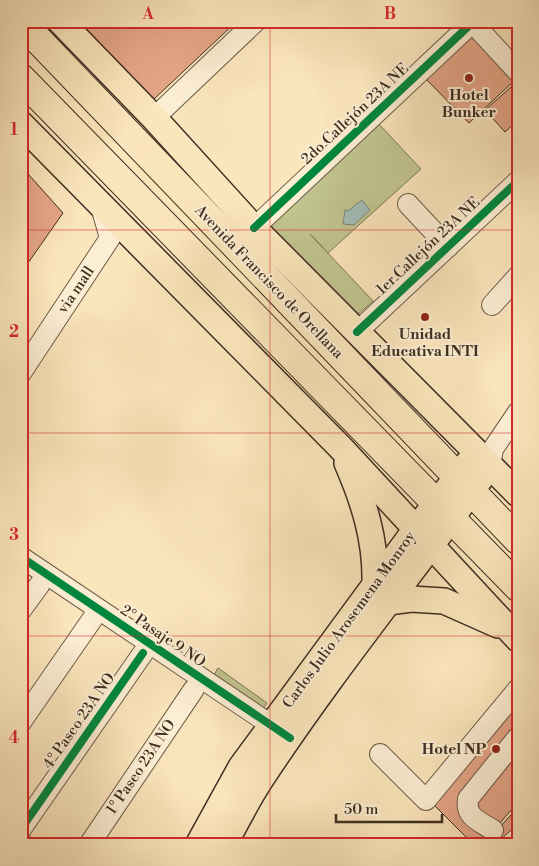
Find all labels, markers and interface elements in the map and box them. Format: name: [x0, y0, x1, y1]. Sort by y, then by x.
text: A: [141, 4, 154, 24]
text: B: [384, 4, 396, 24]
street label: 2do Callejón 23A NE: [297, 59, 413, 169]
marker: Hotel Bunker: [463, 72, 475, 84]
place label: Hotel Bunker: [442, 86, 497, 122]
text: 1: [10, 120, 18, 140]
street label: 1er Callejón 23A NE: [372, 193, 484, 299]
street label: Avenida Francisco de Orellana: [190, 201, 348, 363]
street label: via mall: [53, 262, 99, 318]
marker: Unidad Educativa INTI: [419, 311, 431, 323]
text: 2: [9, 322, 19, 342]
place label: Unidad Educativa INTI: [371, 325, 479, 361]
text: 3: [9, 525, 19, 545]
street label: Carlos Julio Arosemena Monroy: [278, 527, 420, 712]
street label: 2° Pasaje 9 NO: [117, 601, 209, 672]
street label: 4° Paseo 23A NO: [39, 669, 119, 773]
street label: 1° Paseo 23A NO: [102, 716, 180, 818]
text: 4: [9, 728, 20, 748]
place label: Hotel NP: [422, 740, 486, 759]
marker: Hotel NP: [490, 743, 502, 755]
scale bar: [336, 791, 443, 823]
text: 50 m: [344, 800, 378, 819]

